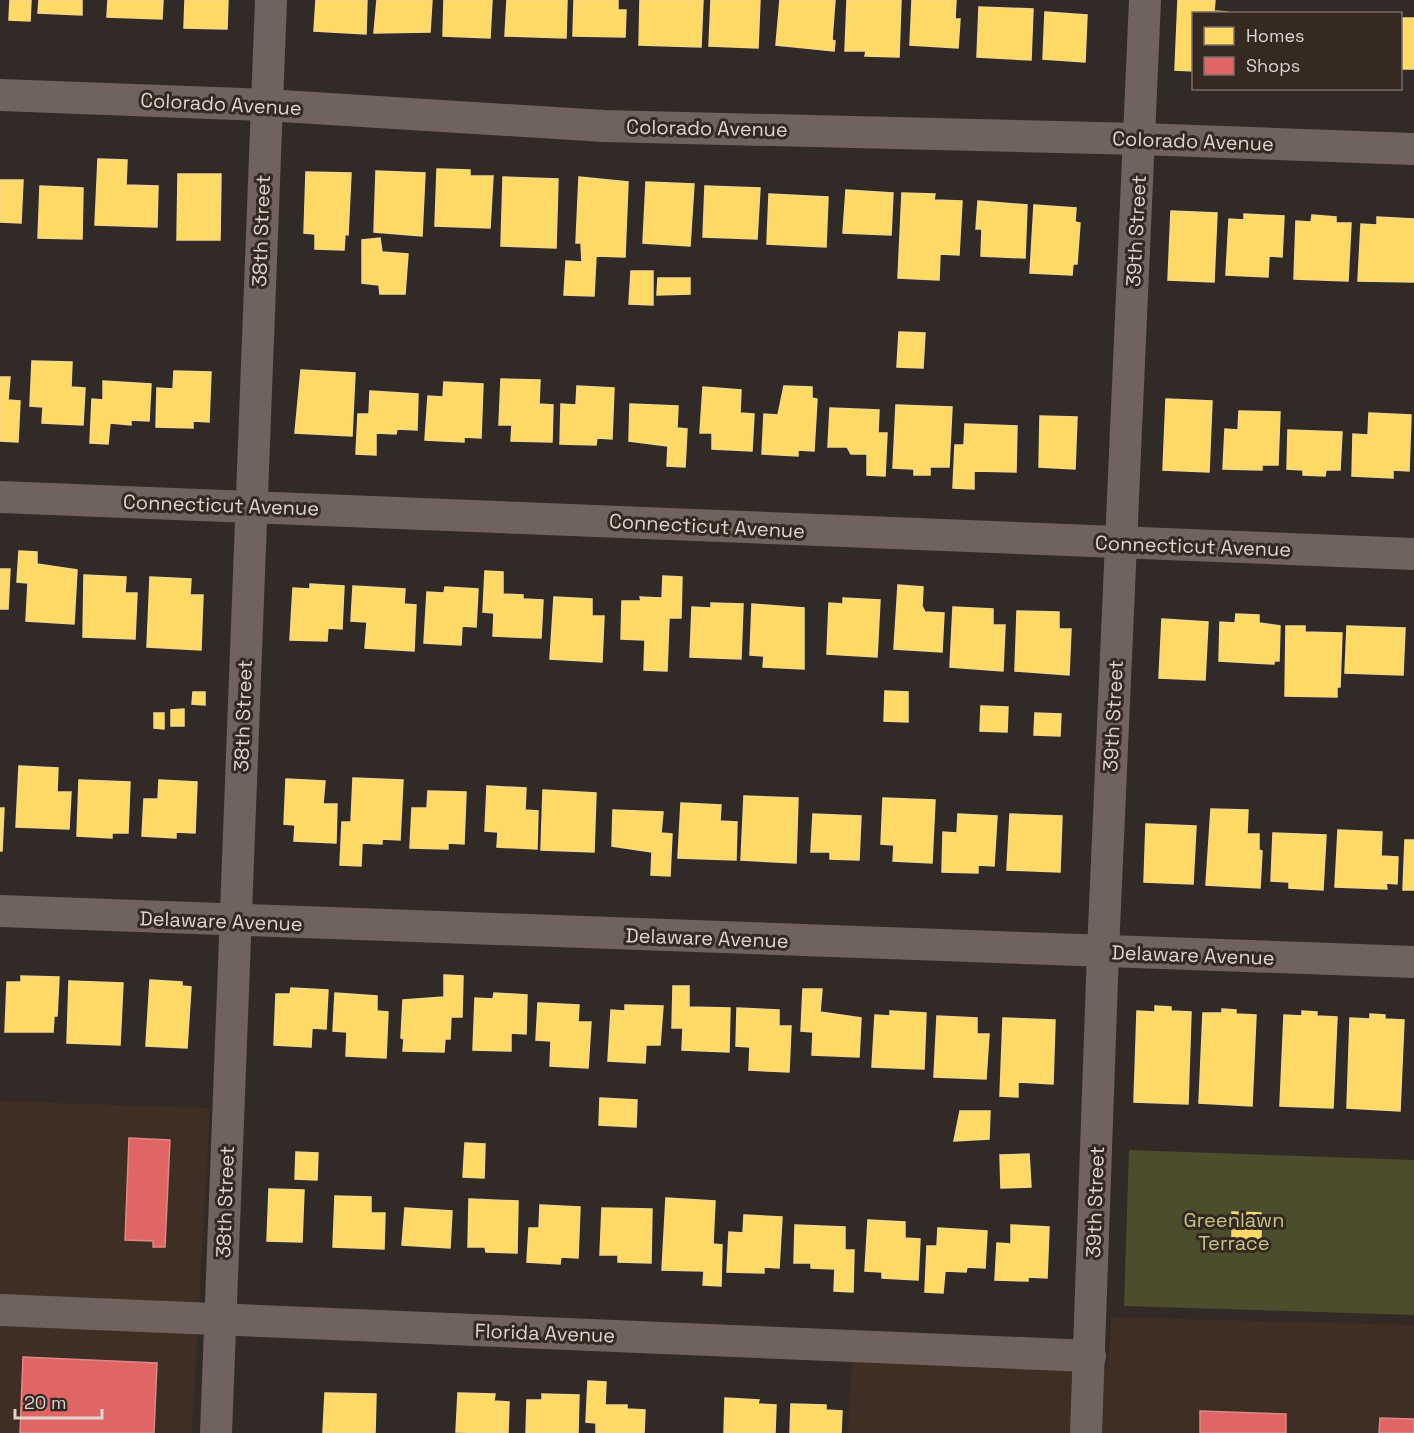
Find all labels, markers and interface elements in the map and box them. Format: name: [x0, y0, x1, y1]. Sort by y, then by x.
legend: [1192, 12, 1402, 90]
text: Homes: [1246, 24, 1305, 47]
text: Shops: [1246, 54, 1300, 77]
street label: Colorado Avenue: [140, 87, 302, 121]
street label: Colorado Avenue: [626, 114, 788, 142]
street label: Colorado Avenue: [1112, 125, 1274, 157]
street label: 38th Street: [246, 174, 276, 288]
street label: 39th Street: [1120, 174, 1152, 288]
street label: Connecticut Avenue: [123, 489, 319, 521]
street label: Connecticut Avenue: [608, 508, 806, 544]
street label: Connecticut Avenue: [1095, 530, 1291, 562]
street label: 38th Street: [228, 659, 258, 773]
street label: 39th Street: [1097, 659, 1129, 773]
street label: Delaware Avenue: [139, 905, 303, 937]
street label: Delaware Avenue: [625, 922, 789, 954]
street label: Delaware Avenue: [1111, 939, 1275, 971]
street label: 38th Street: [210, 1145, 240, 1259]
street label: 39th Street: [1080, 1146, 1110, 1258]
park label: Greenlawn Terrace: [1184, 1207, 1284, 1256]
street label: Florida Avenue: [474, 1318, 616, 1348]
scale bar: [15, 1382, 102, 1420]
text: 20 m: [24, 1391, 67, 1414]

